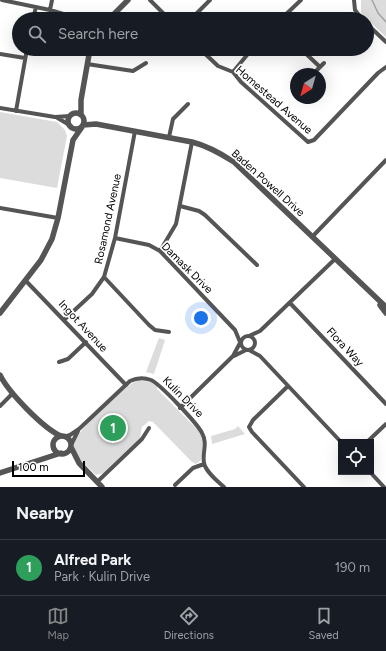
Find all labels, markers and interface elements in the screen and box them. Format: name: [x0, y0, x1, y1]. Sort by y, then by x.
search box: [12, 12, 374, 56]
icon: search: [26, 23, 48, 45]
text: Search here: [58, 25, 138, 43]
street label: Homestead Avenue: [233, 63, 315, 137]
north arrow: [290, 68, 326, 104]
street label: Baden Powell Drive: [229, 147, 307, 219]
street label: Rosamond Avenue: [92, 173, 124, 265]
street label: Damask Drive: [159, 240, 215, 296]
street label: Ingot Avenue: [56, 297, 110, 355]
your location: [191, 308, 211, 328]
street label: Flora Way: [324, 325, 366, 369]
street label: Kulin Drive: [160, 374, 206, 420]
pin: 1: [100, 413, 126, 443]
map controls: [338, 439, 374, 475]
button: locate: [338, 439, 374, 475]
scale bar: [12, 459, 85, 478]
text: 100 m: [18, 461, 49, 474]
text: Nearby: [16, 503, 74, 523]
text: Alfred Park: [54, 551, 131, 569]
text: 1: [26, 560, 32, 575]
text: 190 m: [335, 560, 370, 575]
text: Park · Kulin Drive: [54, 569, 150, 584]
tab: Map: [47, 605, 69, 642]
tab: Directions: [164, 605, 214, 642]
tab: Saved: [308, 605, 339, 642]

